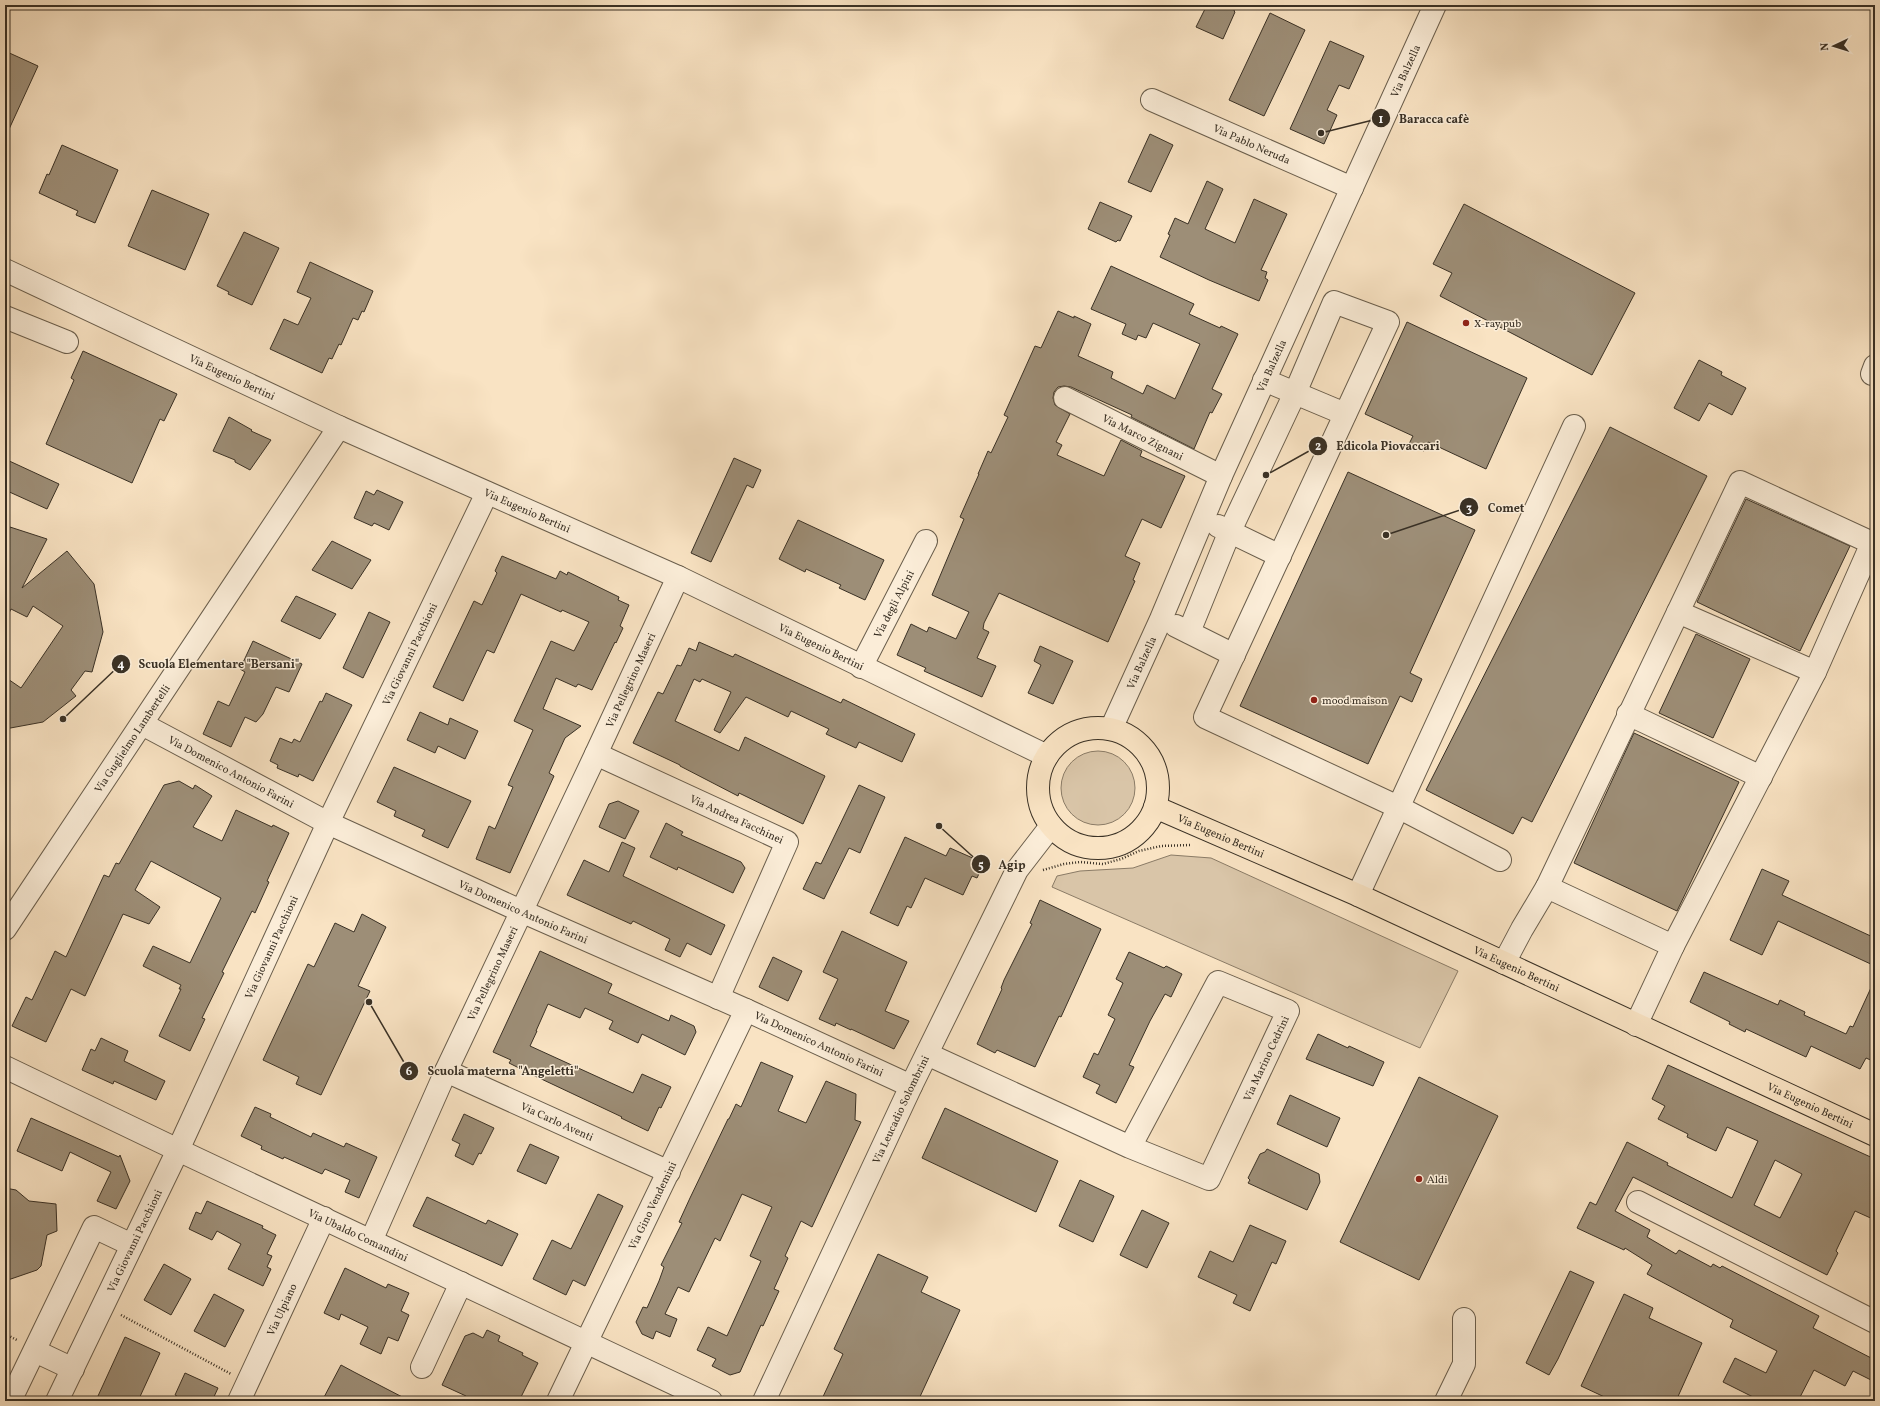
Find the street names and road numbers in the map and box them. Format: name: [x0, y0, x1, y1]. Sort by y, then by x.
street label: Via Balzella: [1388, 42, 1425, 100]
street label: Via Pablo Neruda: [1210, 122, 1293, 169]
street label: Via Balzella: [1254, 337, 1291, 395]
street label: Via Eugenio Bertini: [186, 351, 277, 405]
street label: Via Marco Zignani: [1099, 412, 1185, 465]
street label: Via Eugenio Bertini: [481, 486, 572, 537]
street label: Via degli Alpini: [871, 568, 919, 641]
street label: Via Giovanni Pacchioni: [380, 601, 442, 708]
street label: Via Eugenio Bertini: [775, 621, 866, 675]
street label: Via Pellegrino Maseri: [603, 631, 660, 731]
street label: Via Balzella: [1124, 634, 1161, 692]
street label: Via Guglielmo Lambertelli: [92, 682, 175, 796]
street label: Via Domenico Antonio Farini: [165, 733, 296, 812]
street label: Via Andrea Facchinei: [687, 792, 785, 848]
street label: Via Eugenio Bertini: [1175, 812, 1266, 862]
street label: Via Domenico Antonio Farini: [455, 877, 590, 948]
street label: Via Giovanni Pacchioni: [242, 894, 303, 1002]
street label: Via Pellegrino Maseri: [465, 924, 522, 1024]
street label: Via Eugenio Bertini: [1470, 943, 1561, 996]
street label: Via Domenico Antonio Farini: [751, 1009, 885, 1081]
street label: Via Marino Cedrini: [1241, 1014, 1294, 1104]
street label: Via Leucadio Solombrini: [870, 1053, 934, 1167]
street label: Via Eugenio Bertini: [1764, 1080, 1855, 1133]
street label: Via Carlo Aventi: [518, 1100, 595, 1146]
street label: Via Gino Vendemini: [626, 1159, 681, 1253]
street label: Via Giovanni Pacchioni: [105, 1188, 167, 1295]
street label: Via Ubaldo Comandini: [305, 1206, 410, 1266]
street label: Via Ulpiano: [264, 1281, 302, 1339]

